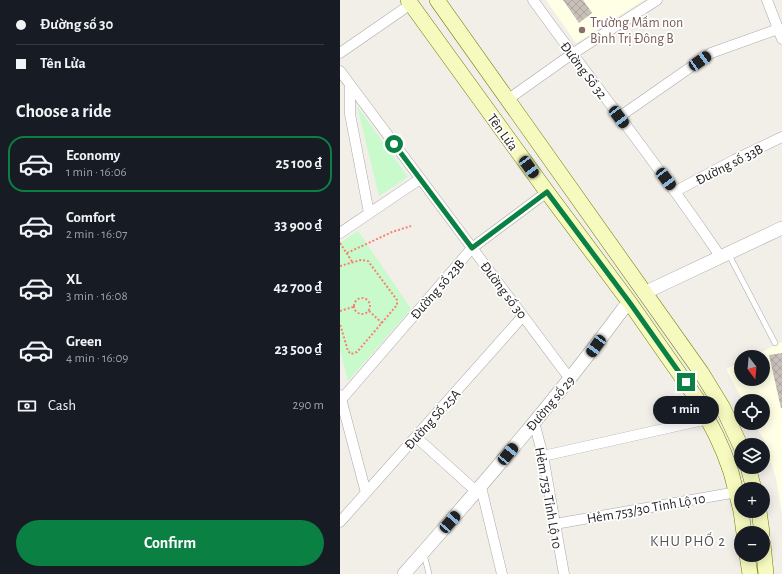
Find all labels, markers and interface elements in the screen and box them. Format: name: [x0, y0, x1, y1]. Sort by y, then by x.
place label: Trường Mầm non Bình Trị Đông B: [590, 15, 683, 46]
text: Đường số 30: [40, 17, 113, 32]
marker: Trường Mầm non Bình Trị Đông B: [577, 25, 587, 35]
street label: Đường Số 32: [557, 39, 610, 102]
car: [687, 49, 713, 73]
text: Tên Lửa: [40, 56, 86, 71]
text: Choose a ride: [16, 103, 111, 121]
car: [607, 104, 631, 130]
street label: Tên Lửa: [484, 112, 520, 154]
route start: [385, 135, 403, 153]
street label: Đường số 33B: [693, 141, 765, 188]
icon: car: [18, 146, 54, 182]
text: Economy: [66, 148, 120, 163]
car: [517, 154, 541, 180]
text: 25 100 ₫: [276, 156, 322, 171]
text: 1 min · 16:06: [66, 166, 127, 179]
car: [654, 166, 678, 192]
icon: car: [18, 208, 54, 244]
text: Comfort: [66, 210, 115, 225]
text: 33 900 ₫: [274, 218, 322, 233]
text: 2 min · 16:07: [66, 228, 127, 241]
street label: Đường số 23B: [407, 256, 467, 322]
street label: Đường số 30: [477, 259, 530, 322]
icon: car: [18, 270, 54, 306]
text: XL: [66, 272, 82, 287]
text: 42 700 ₫: [273, 280, 322, 295]
text: 3 min · 16:08: [66, 290, 128, 303]
icon: car: [18, 332, 54, 368]
car: [584, 333, 608, 359]
text: Green: [66, 334, 102, 349]
text: 23 500 ₫: [275, 342, 322, 357]
north arrow: [734, 350, 770, 386]
map controls: [734, 350, 770, 562]
text: 4 min · 16:09: [66, 352, 128, 365]
street label: Đường số 29: [523, 373, 578, 434]
route end: [677, 373, 695, 391]
street label: Đường Số 25A: [401, 386, 463, 453]
button: locate: [734, 394, 770, 430]
icon: cash: [16, 395, 38, 417]
callout: 1 min: [653, 396, 719, 424]
text: Cash: [48, 398, 76, 413]
text: 290 m: [293, 399, 324, 412]
text: 1 min: [672, 403, 700, 416]
button: layers: [734, 438, 770, 474]
car: [496, 441, 520, 467]
street label: Hẻm 753 Tỉnh Lộ 10: [532, 446, 564, 550]
button: +: [734, 482, 770, 518]
street label: Hẻm 753/30 Tỉnh Lộ 10: [586, 492, 707, 526]
car: [438, 509, 462, 535]
button: Confirm: [16, 520, 324, 566]
button: −: [734, 526, 770, 562]
district label: KHU PHỐ 2: [650, 531, 726, 549]

